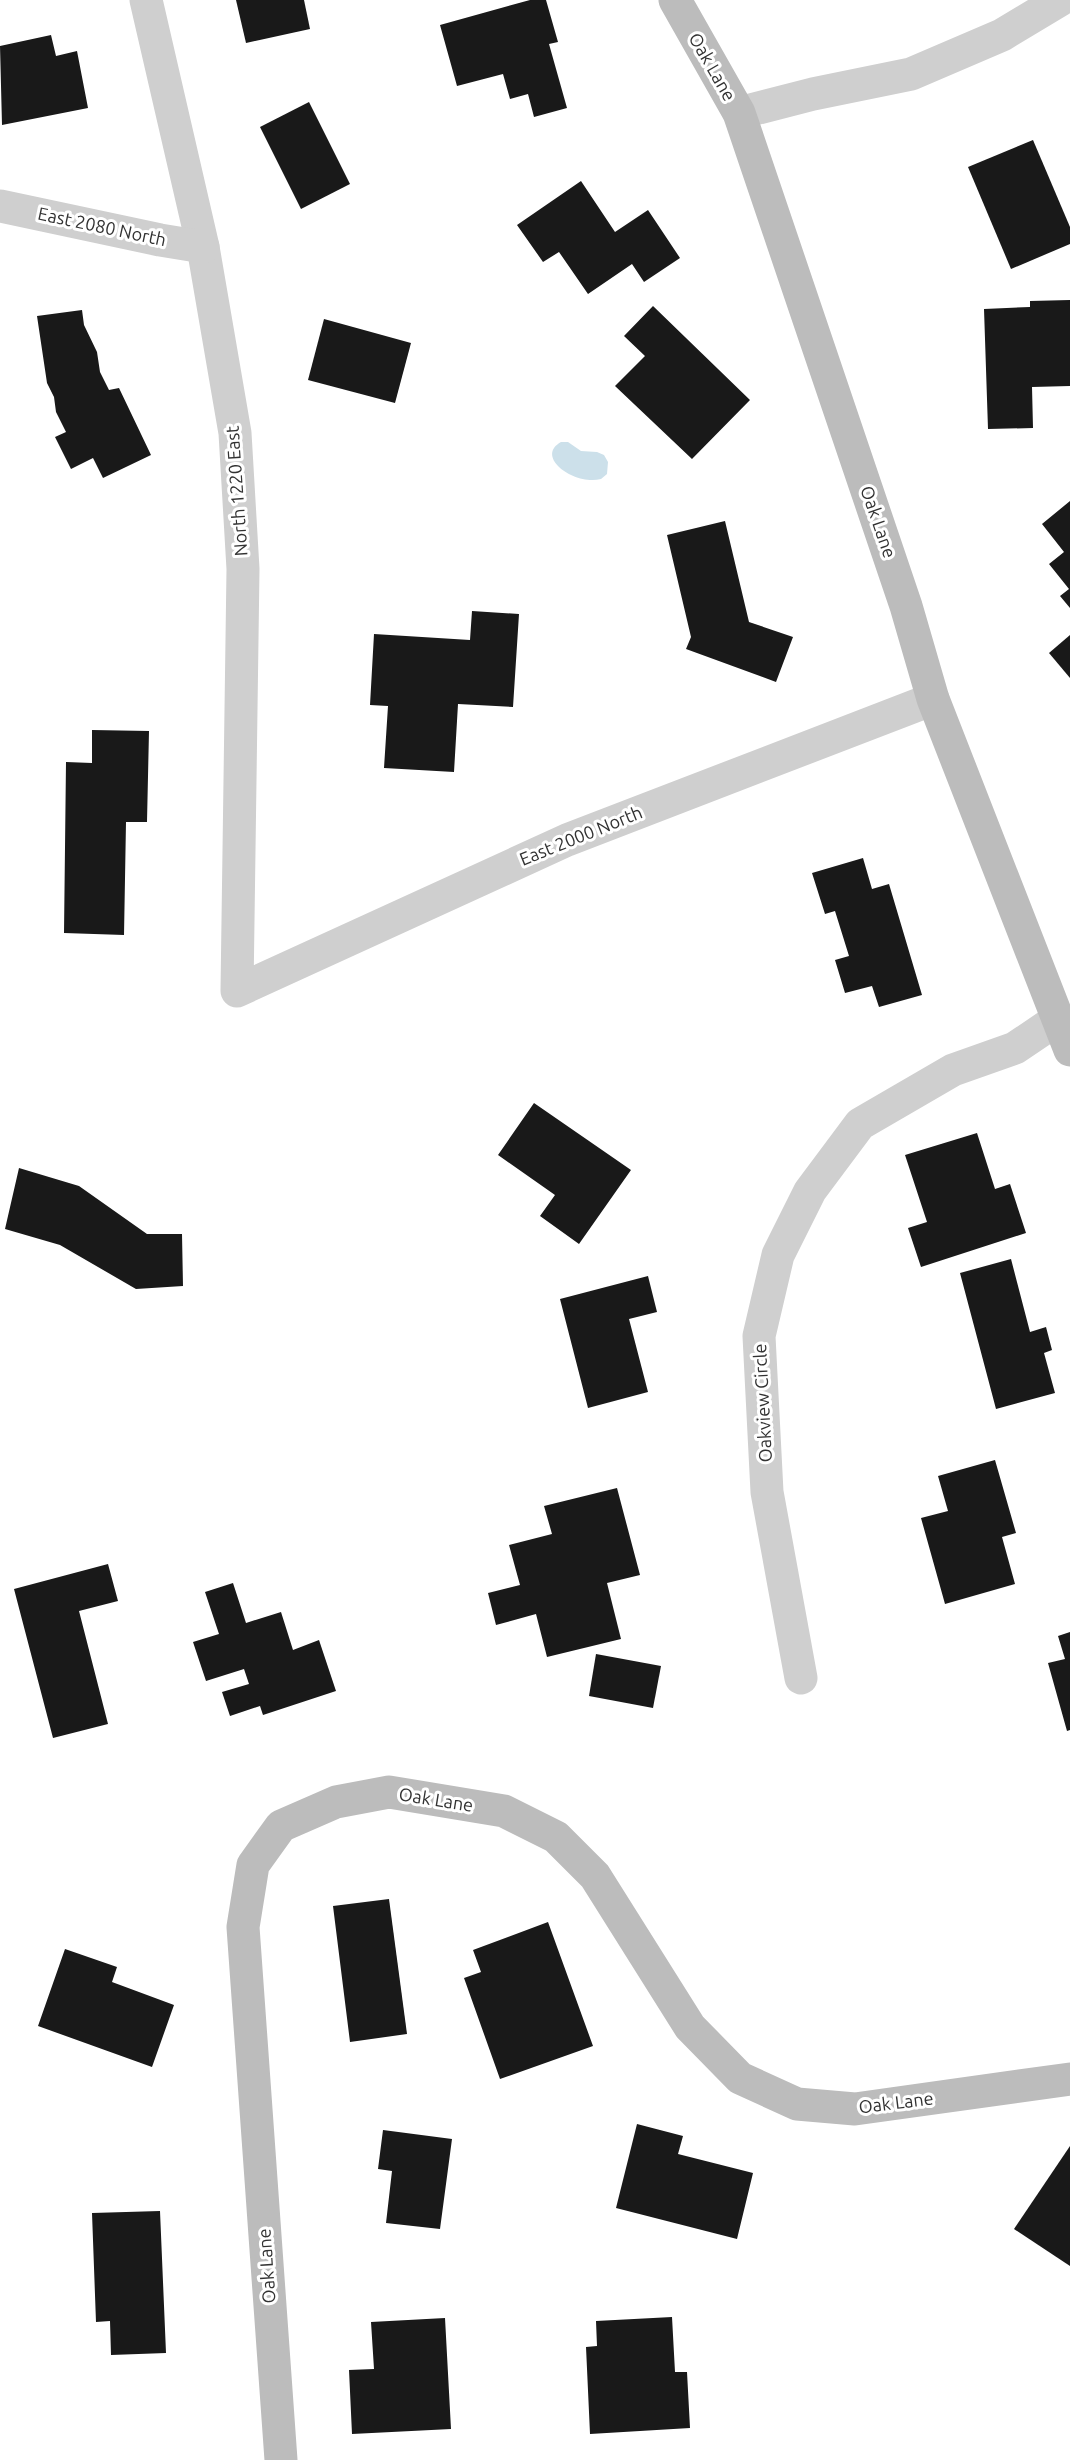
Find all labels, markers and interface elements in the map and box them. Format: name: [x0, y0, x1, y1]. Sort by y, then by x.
street label: Oak Lane: [685, 29, 740, 104]
street label: East 2080 North: [36, 203, 168, 249]
street label: North 1220 East: [221, 425, 251, 557]
street label: Oak Lane: [857, 483, 901, 560]
street label: East 2000 North: [516, 801, 645, 869]
street label: Oakview Circle: [749, 1343, 775, 1463]
street label: Oak Lane: [398, 1783, 475, 1815]
street label: Oak Lane: [857, 2088, 934, 2117]
street label: Oak Lane: [253, 2228, 279, 2304]

